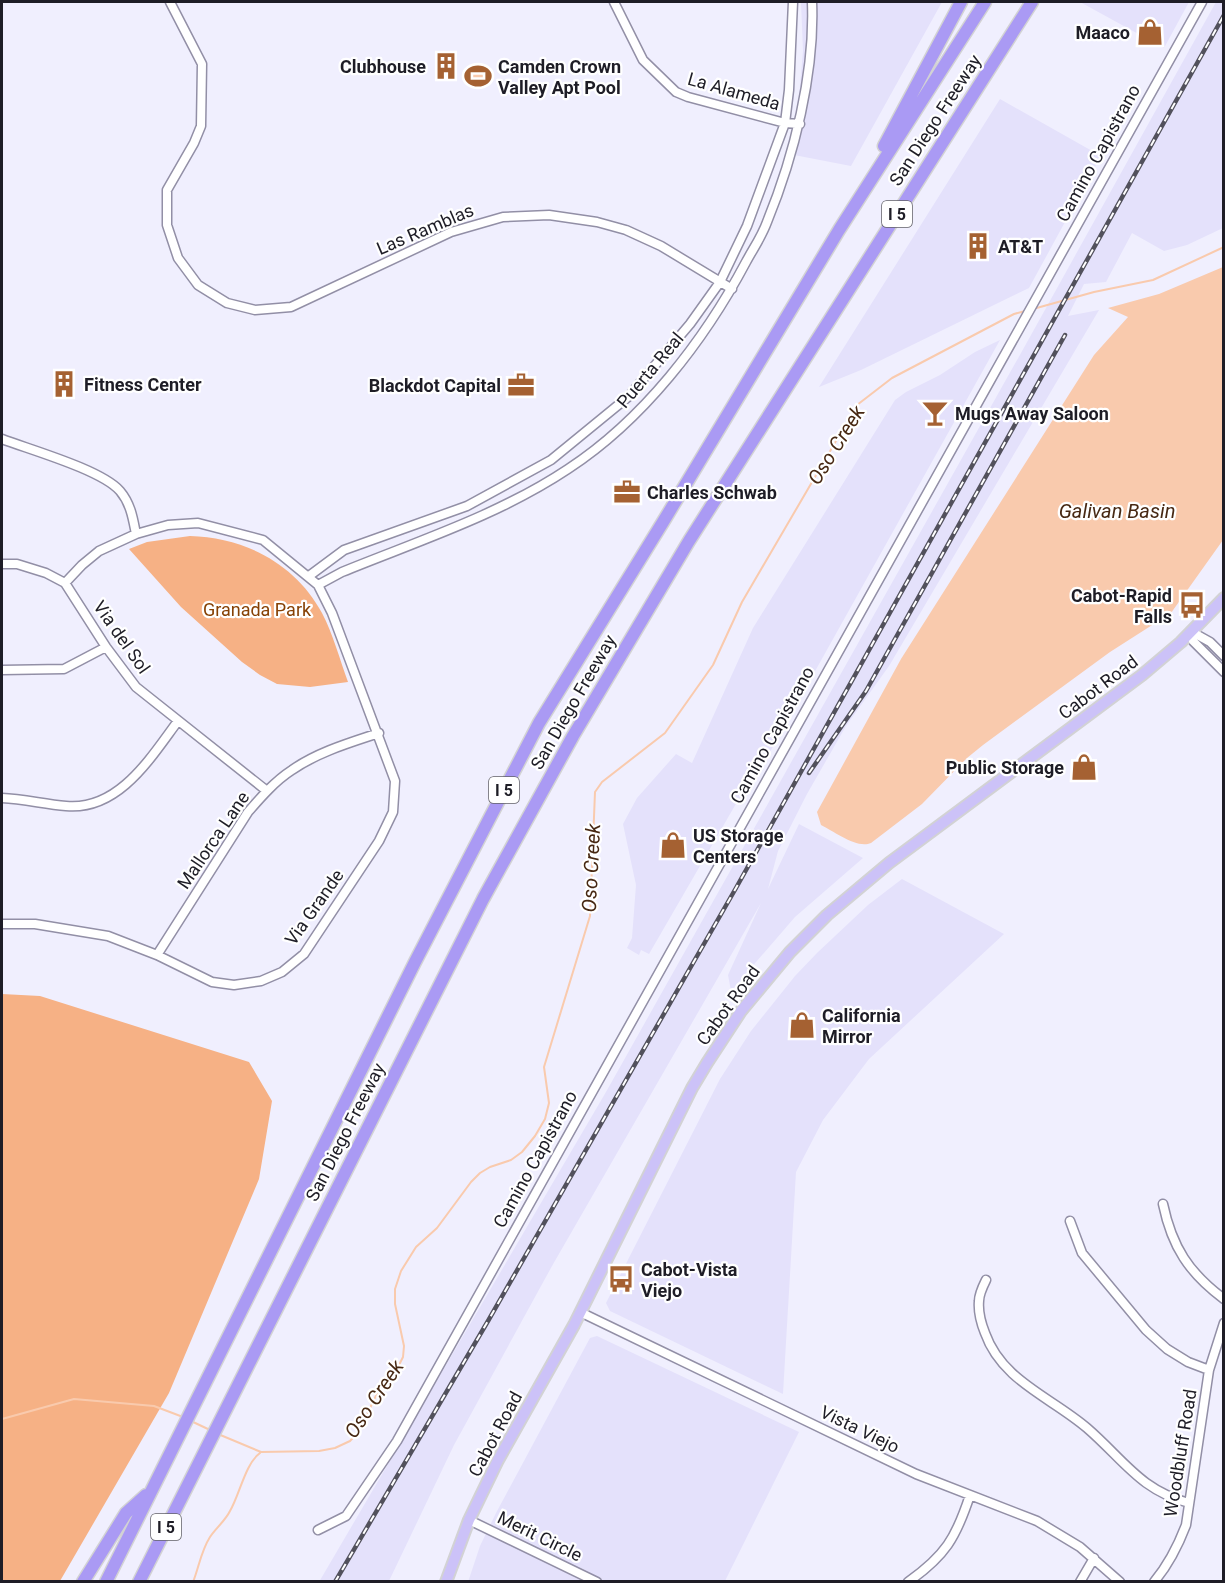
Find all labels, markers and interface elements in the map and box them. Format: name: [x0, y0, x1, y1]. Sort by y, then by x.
shop icon: Maaco: [1135, 17, 1165, 47]
place label: Maaco: [1075, 22, 1130, 43]
street label: San Diego Freeway: [885, 50, 985, 189]
building icon: Clubhouse: [431, 51, 461, 81]
place label: Clubhouse: [340, 56, 426, 77]
place label: Camden Crown Valley Apt Pool: [498, 56, 621, 98]
sports icon: Camden Crown Valley Apt Pool: [463, 61, 493, 91]
street label: La Alameda: [685, 68, 783, 114]
street label: Camino Capistrano: [1052, 81, 1144, 225]
street label: Las Ramblas: [373, 199, 477, 259]
road number: I 5: [882, 201, 912, 227]
building icon: AT&T: [963, 231, 993, 261]
place label: AT&T: [998, 236, 1043, 257]
street label: Puerta Real: [612, 328, 688, 412]
building icon: Fitness Center: [49, 369, 79, 399]
office icon: Blackdot Capital: [506, 370, 536, 400]
place label: Fitness Center: [84, 374, 202, 395]
place label: Blackdot Capital: [369, 375, 501, 396]
bar icon: Mugs Away Saloon: [920, 398, 950, 428]
water label: Oso Creek: [802, 400, 870, 489]
place label: Mugs Away Saloon: [955, 403, 1109, 424]
office icon: Charles Schwab: [612, 477, 642, 507]
place label: Charles Schwab: [647, 482, 777, 503]
water label: Galivan Basin: [1059, 499, 1175, 523]
place label: Cabot-Rapid Falls: [1071, 585, 1172, 627]
bus stop icon: Cabot-Rapid Falls: [1177, 590, 1207, 620]
street label: Via del Sol: [89, 597, 155, 677]
park label: Granada Park: [203, 599, 312, 620]
street label: San Diego Freeway: [526, 631, 620, 773]
street label: Cabot Road: [1054, 650, 1142, 724]
street label: Camino Capistrano: [726, 663, 818, 807]
shop icon: Public Storage: [1069, 752, 1099, 782]
place label: Public Storage: [946, 757, 1064, 778]
road number: I 5: [489, 777, 519, 803]
street label: Mallorca Lane: [173, 787, 253, 893]
water label: Oso Creek: [577, 822, 605, 913]
place label: US Storage Centers: [693, 825, 784, 867]
shop icon: US Storage Centers: [658, 830, 688, 860]
street label: Via Grande: [280, 865, 348, 949]
street label: Cabot Road: [692, 961, 764, 1049]
place label: California Mirror: [822, 1005, 901, 1047]
shop icon: California Mirror: [787, 1010, 817, 1040]
street label: San Diego Freeway: [301, 1059, 389, 1204]
street label: Camino Capistrano: [489, 1087, 581, 1231]
place label: Cabot-Vista Viejo: [641, 1259, 738, 1301]
bus stop icon: Cabot-Vista Viejo: [606, 1264, 636, 1294]
water label: Oso Creek: [339, 1355, 409, 1442]
street label: Cabot Road: [464, 1388, 526, 1480]
street label: Woodbluff Road: [1160, 1388, 1200, 1518]
street label: Vista Viejo: [817, 1401, 903, 1457]
street label: Merit Circle: [494, 1507, 586, 1565]
road number: I 5: [151, 1514, 181, 1540]

